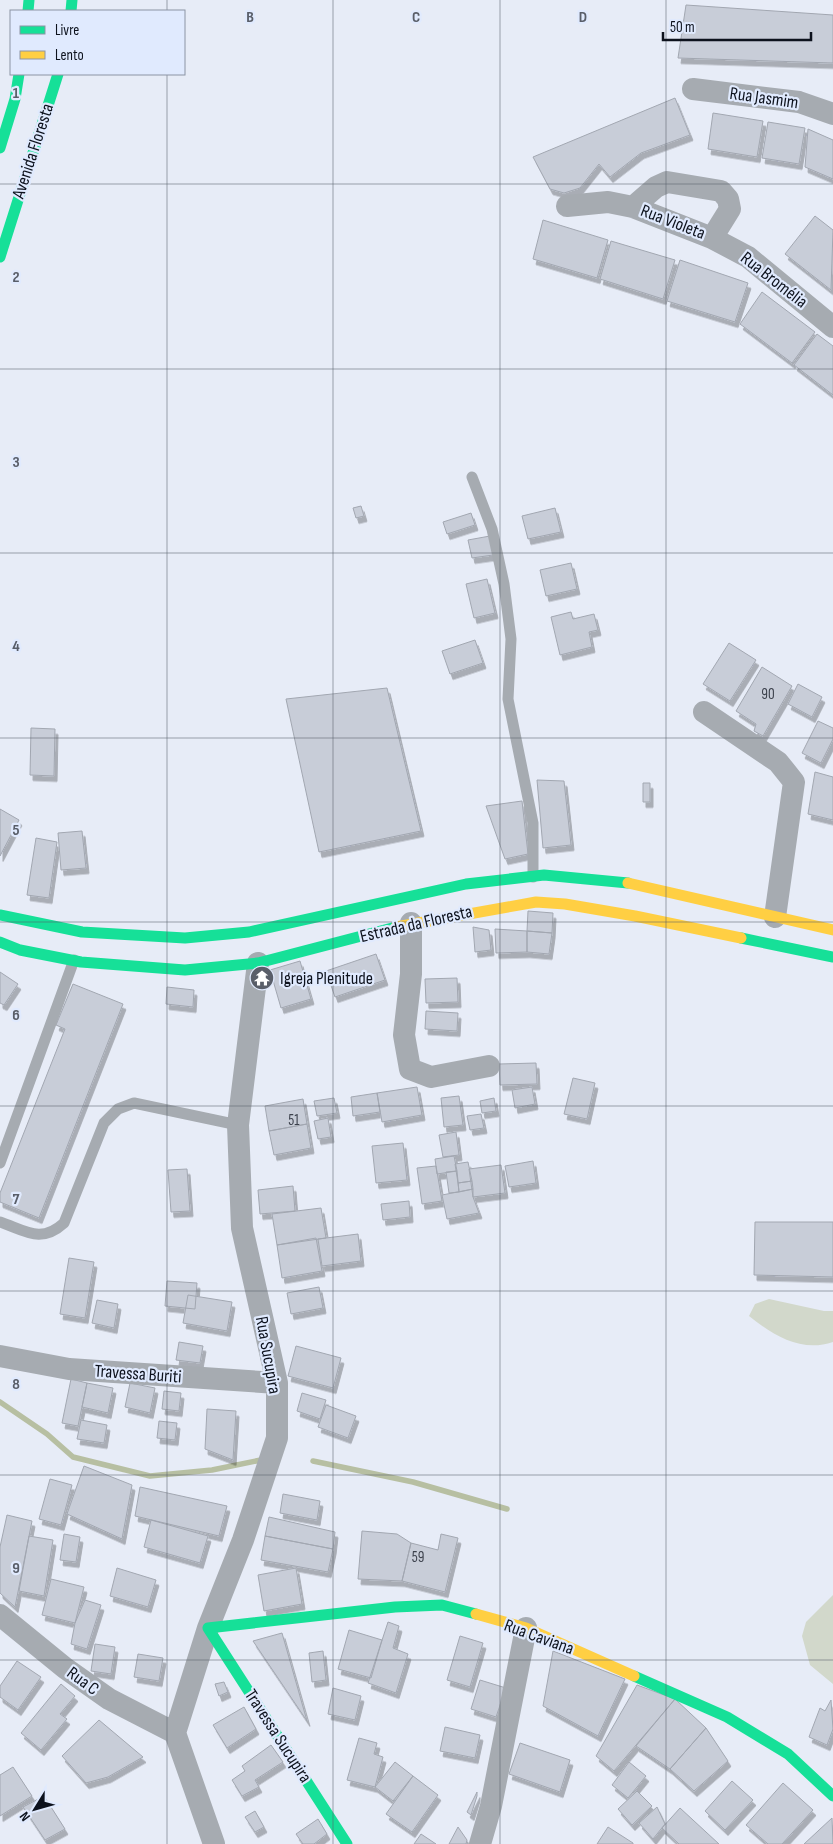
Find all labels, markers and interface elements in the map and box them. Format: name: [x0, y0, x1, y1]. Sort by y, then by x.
text: B: [246, 8, 254, 27]
text: C: [412, 8, 420, 27]
text: D: [579, 8, 587, 27]
legend: [10, 10, 185, 75]
scale bar: [663, 10, 810, 42]
text: 50 m: [670, 18, 695, 37]
text: Livre: [55, 21, 79, 40]
text: Lento: [55, 46, 84, 65]
street label: Rua Jasmim: [728, 83, 800, 113]
text: 1: [13, 84, 20, 103]
street label: Avenida Floresta: [7, 101, 58, 202]
street label: Rua Violeta: [638, 200, 708, 244]
street label: Rua Bromélia: [736, 247, 812, 313]
text: 2: [12, 268, 20, 287]
text: 3: [12, 453, 20, 472]
text: 4: [12, 637, 20, 656]
house number: 90: [761, 685, 775, 704]
text: 5: [12, 821, 20, 840]
street label: Estrada da Floresta: [358, 901, 474, 947]
temple icon: Igreja Plenitude: [249, 965, 275, 991]
place label: Igreja Plenitude: [280, 968, 373, 989]
text: 6: [12, 1006, 20, 1025]
house number: 51: [288, 1111, 300, 1130]
text: 7: [13, 1190, 20, 1209]
street label: Rua Sucupira: [251, 1315, 285, 1395]
street label: Travessa Buriti: [94, 1360, 182, 1388]
text: 8: [12, 1375, 20, 1394]
house number: 59: [412, 1548, 424, 1567]
text: 9: [12, 1559, 20, 1578]
street label: Rua Caviana: [501, 1615, 577, 1659]
street label: Rua C: [63, 1662, 103, 1700]
street label: Travessa Sucupira: [240, 1686, 316, 1787]
north arrow: [10, 1784, 60, 1834]
text: N: [16, 1808, 34, 1825]

